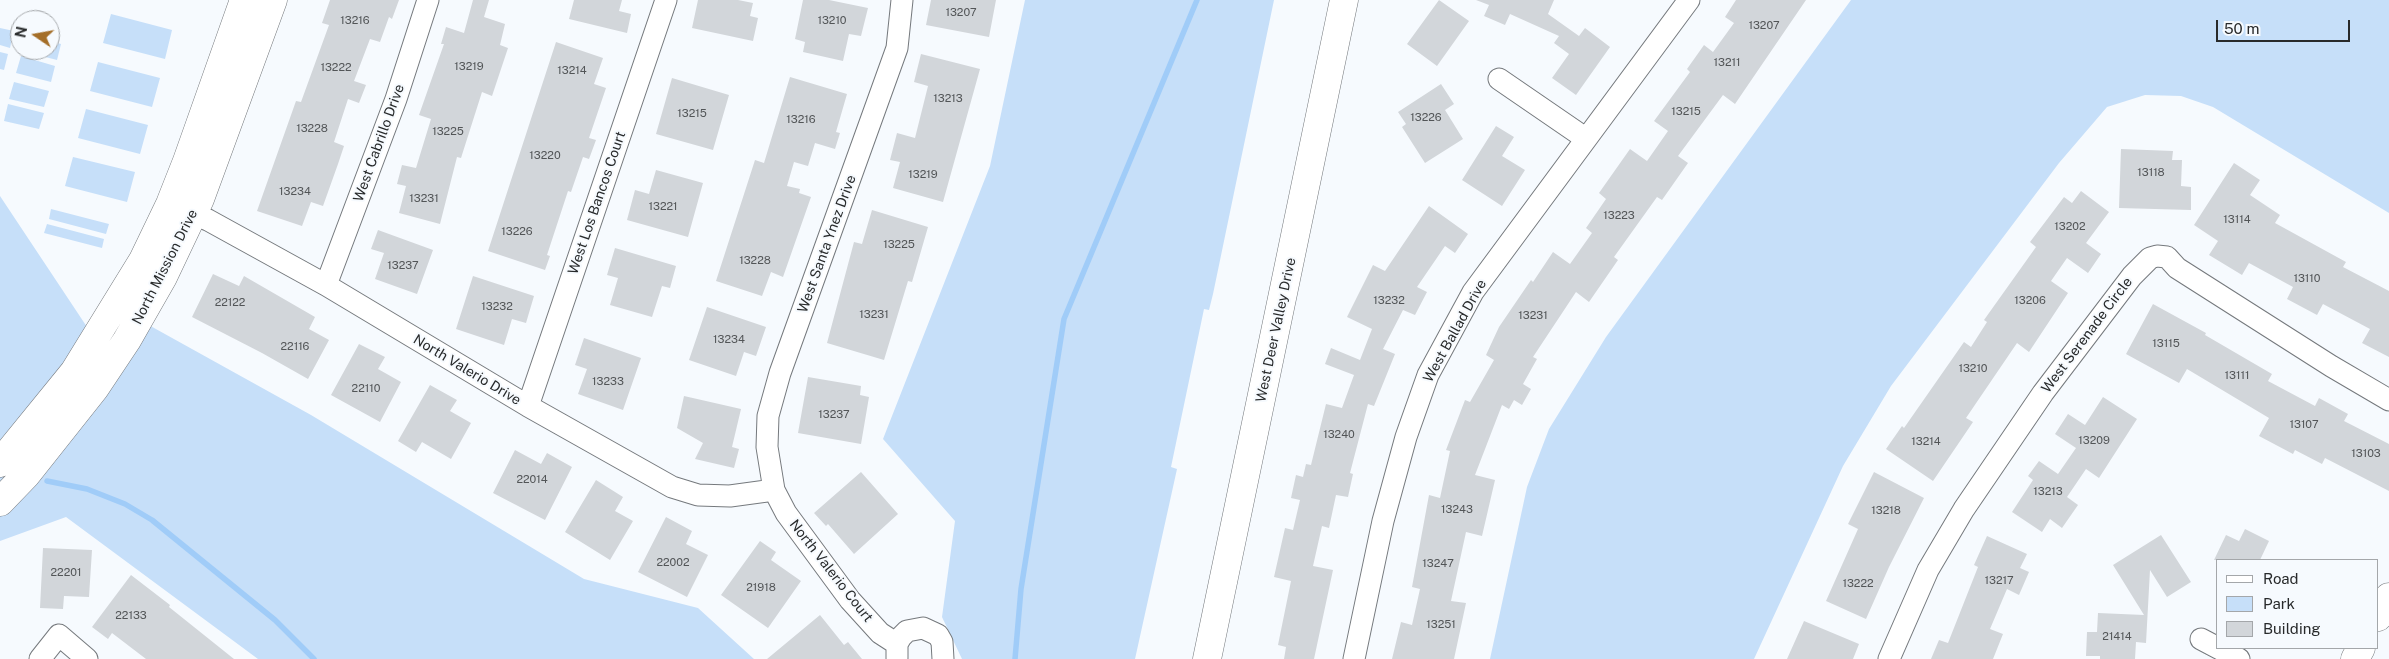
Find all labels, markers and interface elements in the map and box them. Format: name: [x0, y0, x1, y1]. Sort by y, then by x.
house number: 13207: [945, 6, 977, 20]
north arrow: [10, 10, 60, 60]
scale bar: [2219, 10, 2353, 42]
house number: 13216: [340, 14, 370, 28]
house number: 13210: [817, 14, 847, 28]
house number: 13207: [1748, 19, 1780, 33]
text: 50 m: [2224, 20, 2259, 37]
text: N: [12, 25, 30, 39]
house number: 13211: [1714, 56, 1740, 70]
house number: 13219: [454, 60, 484, 74]
house number: 13222: [320, 61, 352, 75]
house number: 13214: [557, 64, 587, 78]
street label: West Cabrillo Drive: [350, 82, 408, 204]
house number: 13213: [933, 92, 963, 106]
house number: 13215: [1671, 105, 1701, 119]
house number: 13215: [677, 107, 707, 121]
house number: 13226: [1410, 111, 1442, 125]
house number: 13216: [786, 113, 816, 127]
house number: 13228: [296, 122, 328, 136]
house number: 13225: [432, 125, 464, 139]
street label: West Los Bancos Court: [565, 129, 629, 277]
house number: 13220: [529, 149, 561, 163]
house number: 13118: [2137, 166, 2165, 180]
house number: 13219: [908, 168, 938, 182]
street label: West Santa Ynez Drive: [794, 173, 860, 315]
house number: 13234: [279, 185, 311, 199]
house number: 13231: [409, 192, 439, 206]
house number: 13221: [649, 200, 677, 214]
street label: North Mission Drive: [129, 207, 201, 327]
house number: 13223: [1603, 209, 1635, 223]
house number: 13114: [2223, 213, 2251, 227]
house number: 13202: [2054, 220, 2086, 234]
house number: 13226: [501, 225, 533, 239]
house number: 13225: [883, 238, 915, 252]
house number: 13228: [739, 254, 771, 268]
street label: West Deer Valley Drive: [1252, 256, 1300, 404]
house number: 13237: [387, 259, 419, 273]
house number: 13110: [2293, 272, 2321, 286]
street label: West Serenade Circle: [2038, 274, 2136, 396]
street label: West Ballad Drive: [1420, 277, 1490, 385]
house number: 13232: [1373, 294, 1405, 308]
house number: 13206: [2014, 294, 2046, 308]
house number: 22122: [215, 296, 245, 310]
house number: 13232: [481, 300, 513, 314]
house number: 13231: [859, 308, 889, 322]
house number: 13231: [1518, 309, 1548, 323]
street label: North Valerio Drive: [410, 331, 524, 409]
house number: 13234: [713, 333, 745, 347]
house number: 13115: [2152, 337, 2180, 351]
house number: 22116: [281, 340, 309, 354]
house number: 13210: [1958, 362, 1988, 376]
house number: 13111: [2225, 369, 2249, 383]
house number: 13233: [592, 375, 624, 389]
house number: 22110: [352, 382, 380, 396]
house number: 13237: [818, 408, 850, 422]
house number: 13107: [2289, 418, 2319, 432]
house number: 13240: [1323, 428, 1355, 442]
house number: 13209: [2078, 434, 2110, 448]
house number: 13214: [1911, 435, 1941, 449]
house number: 13103: [2351, 447, 2381, 461]
house number: 22014: [516, 473, 548, 487]
house number: 13213: [2033, 485, 2063, 499]
house number: 13243: [1441, 503, 1473, 517]
house number: 13218: [1871, 504, 1901, 518]
street label: North Valerio Court: [786, 516, 876, 626]
house number: 22002: [656, 556, 690, 570]
house number: 13247: [1422, 557, 1454, 571]
legend: [2216, 559, 2379, 649]
house number: 22201: [51, 566, 81, 580]
text: Road: [2263, 570, 2299, 587]
house number: 13217: [1984, 574, 2014, 588]
house number: 13222: [1842, 577, 1874, 591]
house number: 21918: [746, 581, 776, 595]
text: Park: [2263, 595, 2295, 612]
house number: 22133: [115, 609, 147, 623]
house number: 13251: [1426, 618, 1456, 632]
text: Building: [2263, 620, 2321, 637]
house number: 21414: [2102, 630, 2132, 644]

